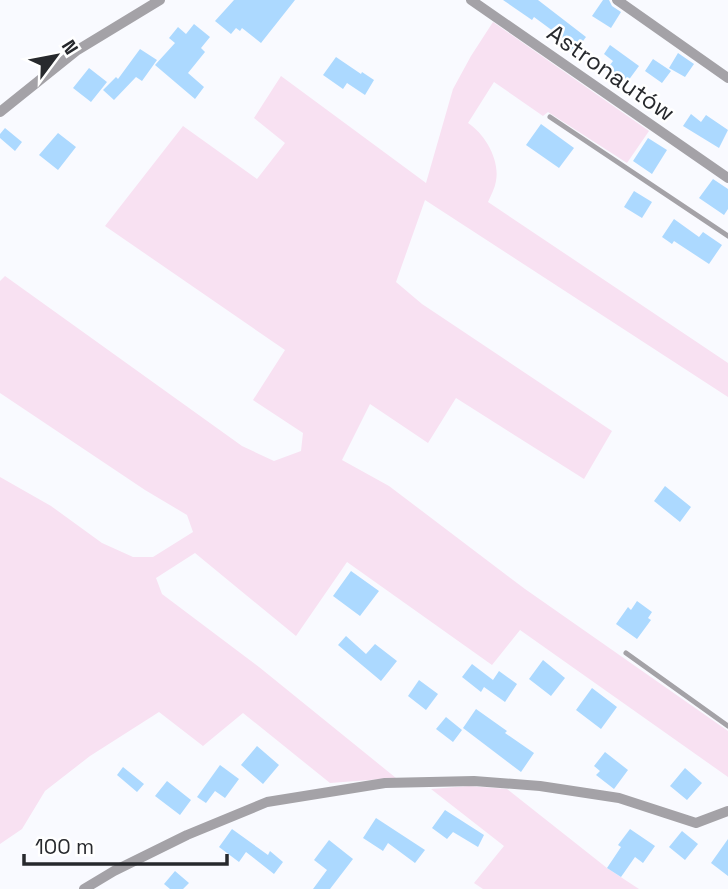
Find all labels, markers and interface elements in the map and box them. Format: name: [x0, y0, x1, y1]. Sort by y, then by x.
street label: Astronautów: [541, 17, 681, 128]
north arrow: [21, 21, 91, 91]
text: N: [56, 35, 84, 59]
scale bar: [24, 822, 228, 866]
text: 100 m: [35, 833, 94, 860]

